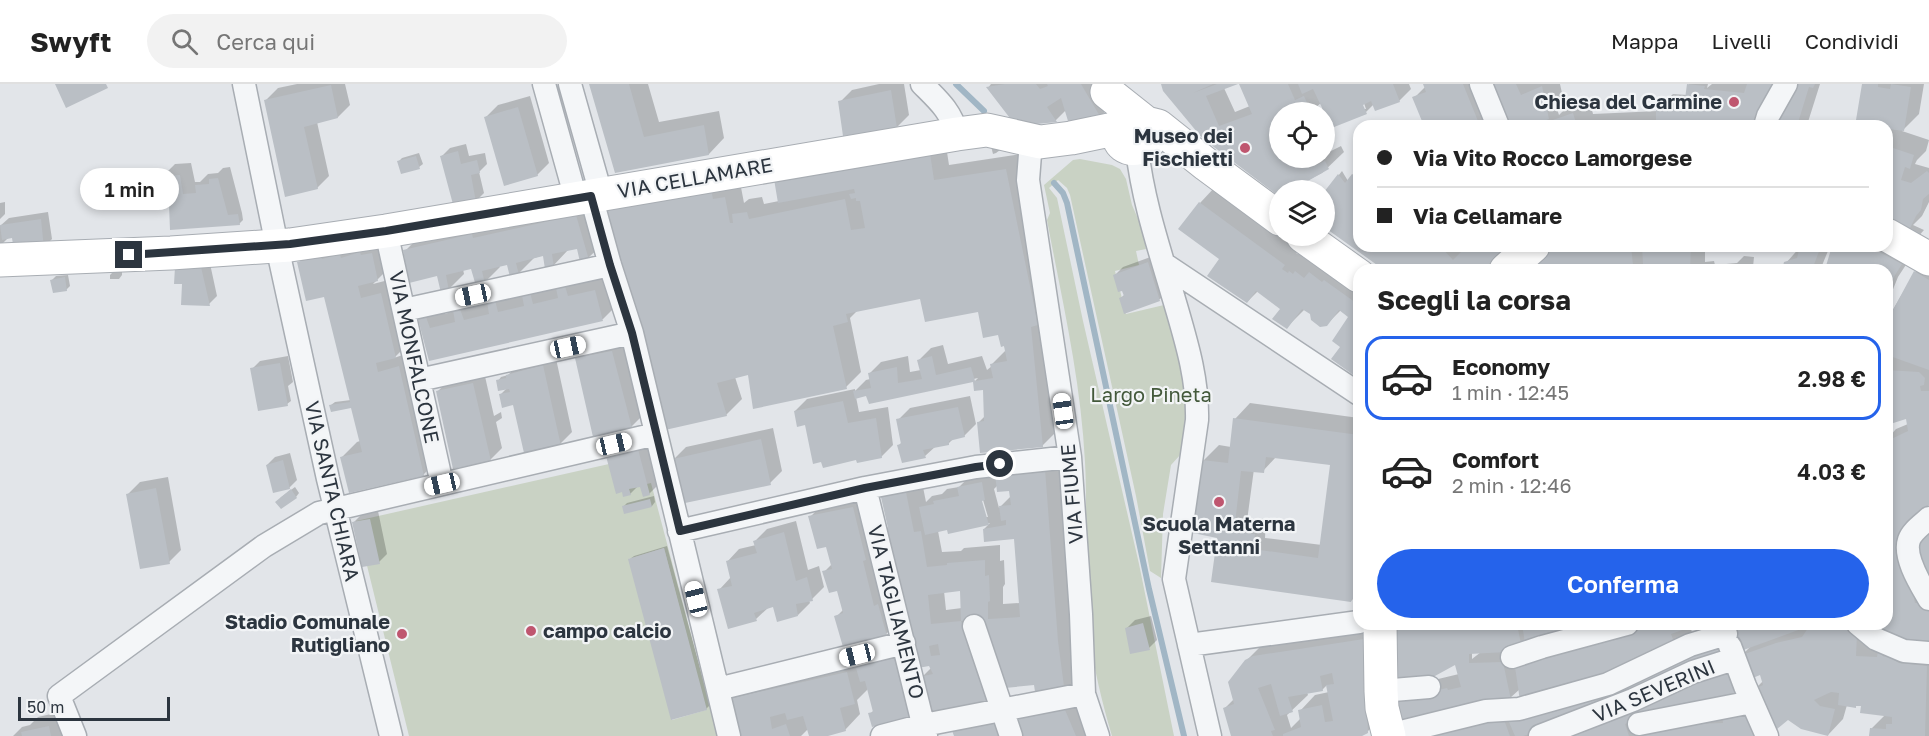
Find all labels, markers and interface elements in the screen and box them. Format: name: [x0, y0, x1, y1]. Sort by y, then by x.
search box: [147, 14, 567, 68]
text: Swyft: [30, 25, 111, 58]
icon: search: [168, 25, 201, 58]
text: Cerca qui: [216, 28, 315, 55]
text: Mappa: [1611, 28, 1679, 54]
text: Livelli: [1712, 28, 1772, 54]
text: Condividi: [1805, 28, 1899, 54]
place label: Chiesa del Carmine: [1534, 89, 1722, 113]
marker: Chiesa del Carmine: [1727, 95, 1741, 109]
map controls: [1269, 102, 1335, 246]
button: locate: [1269, 102, 1335, 168]
place label: Museo dei Fischietti: [1134, 123, 1233, 170]
marker: Museo dei Fischietti: [1238, 141, 1252, 155]
text: Via Vito Rocco Lamorgese: [1413, 144, 1692, 171]
street label: VIA CELLAMARE: [615, 152, 774, 202]
callout: 1 min: [80, 168, 178, 210]
text: 1 min: [104, 177, 155, 201]
button: layers: [1269, 180, 1335, 246]
text: Via Cellamare: [1413, 202, 1562, 229]
route end: [115, 241, 142, 268]
street label: VIA MONFALCONE: [385, 268, 445, 445]
car: [454, 282, 492, 308]
text: Scegli la corsa: [1377, 284, 1571, 316]
car: [549, 334, 587, 360]
icon: car: [1380, 351, 1434, 405]
text: Economy: [1452, 353, 1550, 380]
text: 2.98 €: [1798, 365, 1866, 392]
text: 1 min · 12:45: [1452, 380, 1569, 404]
park label: Largo Pineta: [1090, 382, 1212, 406]
car: [1052, 392, 1074, 430]
street label: VIA SANTA CHIARA: [301, 398, 365, 583]
car: [594, 431, 634, 457]
street label: VIA FIUME: [1055, 443, 1087, 545]
icon: car: [1380, 444, 1434, 498]
text: Comfort: [1452, 446, 1539, 473]
route start: [986, 450, 1013, 477]
text: 4.03 €: [1797, 458, 1866, 485]
car: [422, 471, 462, 497]
text: 2 min · 12:46: [1452, 473, 1572, 497]
marker: Scuola Materna Settanni: [1212, 495, 1226, 509]
place label: Scuola Materna Settanni: [1143, 511, 1295, 558]
street label: VIA TAGLIAMENTO: [864, 522, 930, 701]
button: Conferma: [1377, 549, 1869, 618]
car: [683, 579, 709, 619]
place label: Stadio Comunale Rutigliano: [225, 609, 390, 656]
place label: campo calcio: [543, 618, 672, 642]
marker: campo calcio: [524, 624, 538, 638]
marker: Stadio Comunale Rutigliano: [395, 627, 409, 641]
car: [837, 642, 877, 668]
street label: VIA SEVERINI: [1589, 654, 1718, 727]
scale bar: [18, 694, 170, 722]
text: 50 m: [27, 697, 64, 717]

